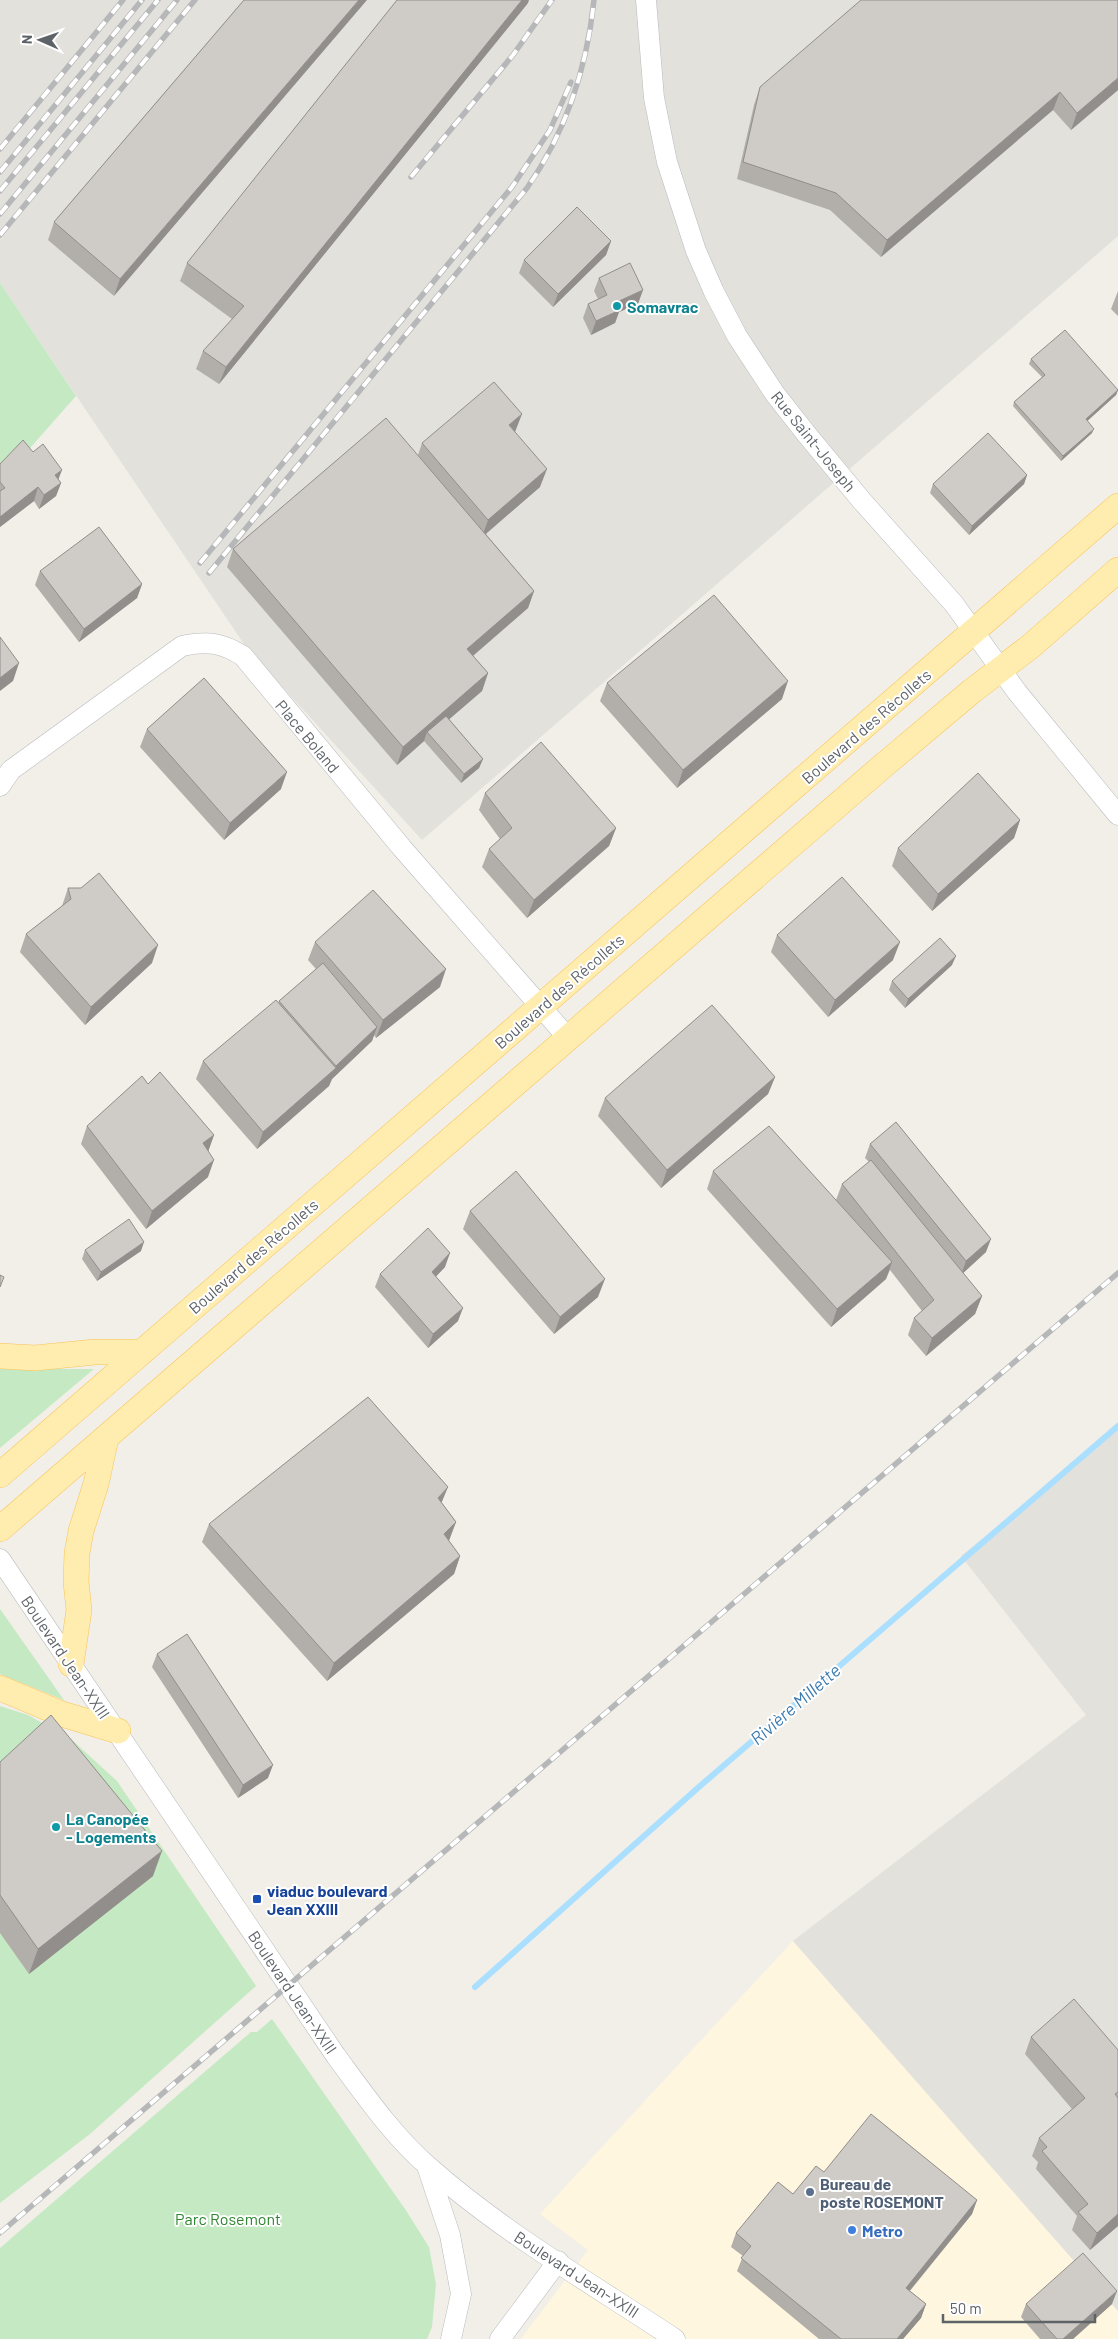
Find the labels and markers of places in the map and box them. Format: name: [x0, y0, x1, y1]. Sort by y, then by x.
place label: Somavrac: [627, 297, 699, 316]
marker: Somavrac: [611, 300, 623, 312]
place label: La Canopée - Logements: [66, 1809, 156, 1846]
marker: La Canopée - Logements: [50, 1821, 62, 1833]
place label: viaduc boulevard Jean XXIII: [267, 1881, 388, 1918]
marker: viaduc boulevard Jean XXIII: [251, 1893, 263, 1905]
place label: Bureau de poste ROSEMONT: [820, 2174, 944, 2211]
marker: Bureau de poste ROSEMONT: [804, 2186, 816, 2198]
place label: Metro: [862, 2221, 903, 2240]
marker: Metro: [846, 2224, 858, 2236]

